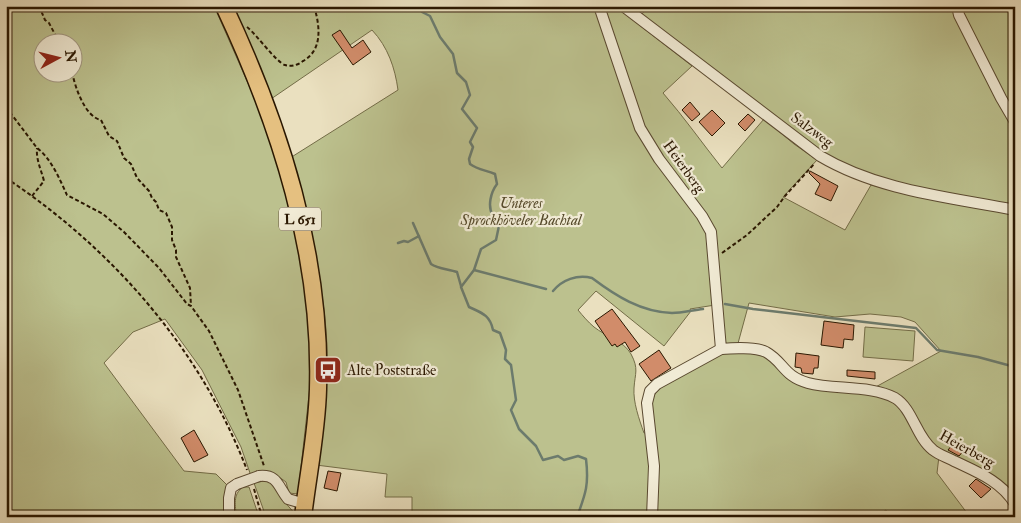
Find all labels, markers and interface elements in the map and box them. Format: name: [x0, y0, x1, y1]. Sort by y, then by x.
north arrow: [32, 32, 82, 82]
text: N: [61, 48, 80, 64]
street label: Salzweg: [787, 108, 838, 152]
street label: Heierberg: [658, 137, 710, 198]
park label: Unteres Sprockhöveler Bachtal: [460, 194, 583, 230]
road number: L 651: [279, 208, 321, 230]
bus stop icon: Alte Poststraße: [313, 355, 343, 385]
place label: Alte Poststraße: [346, 361, 436, 380]
street label: Heierberg: [936, 426, 999, 472]

